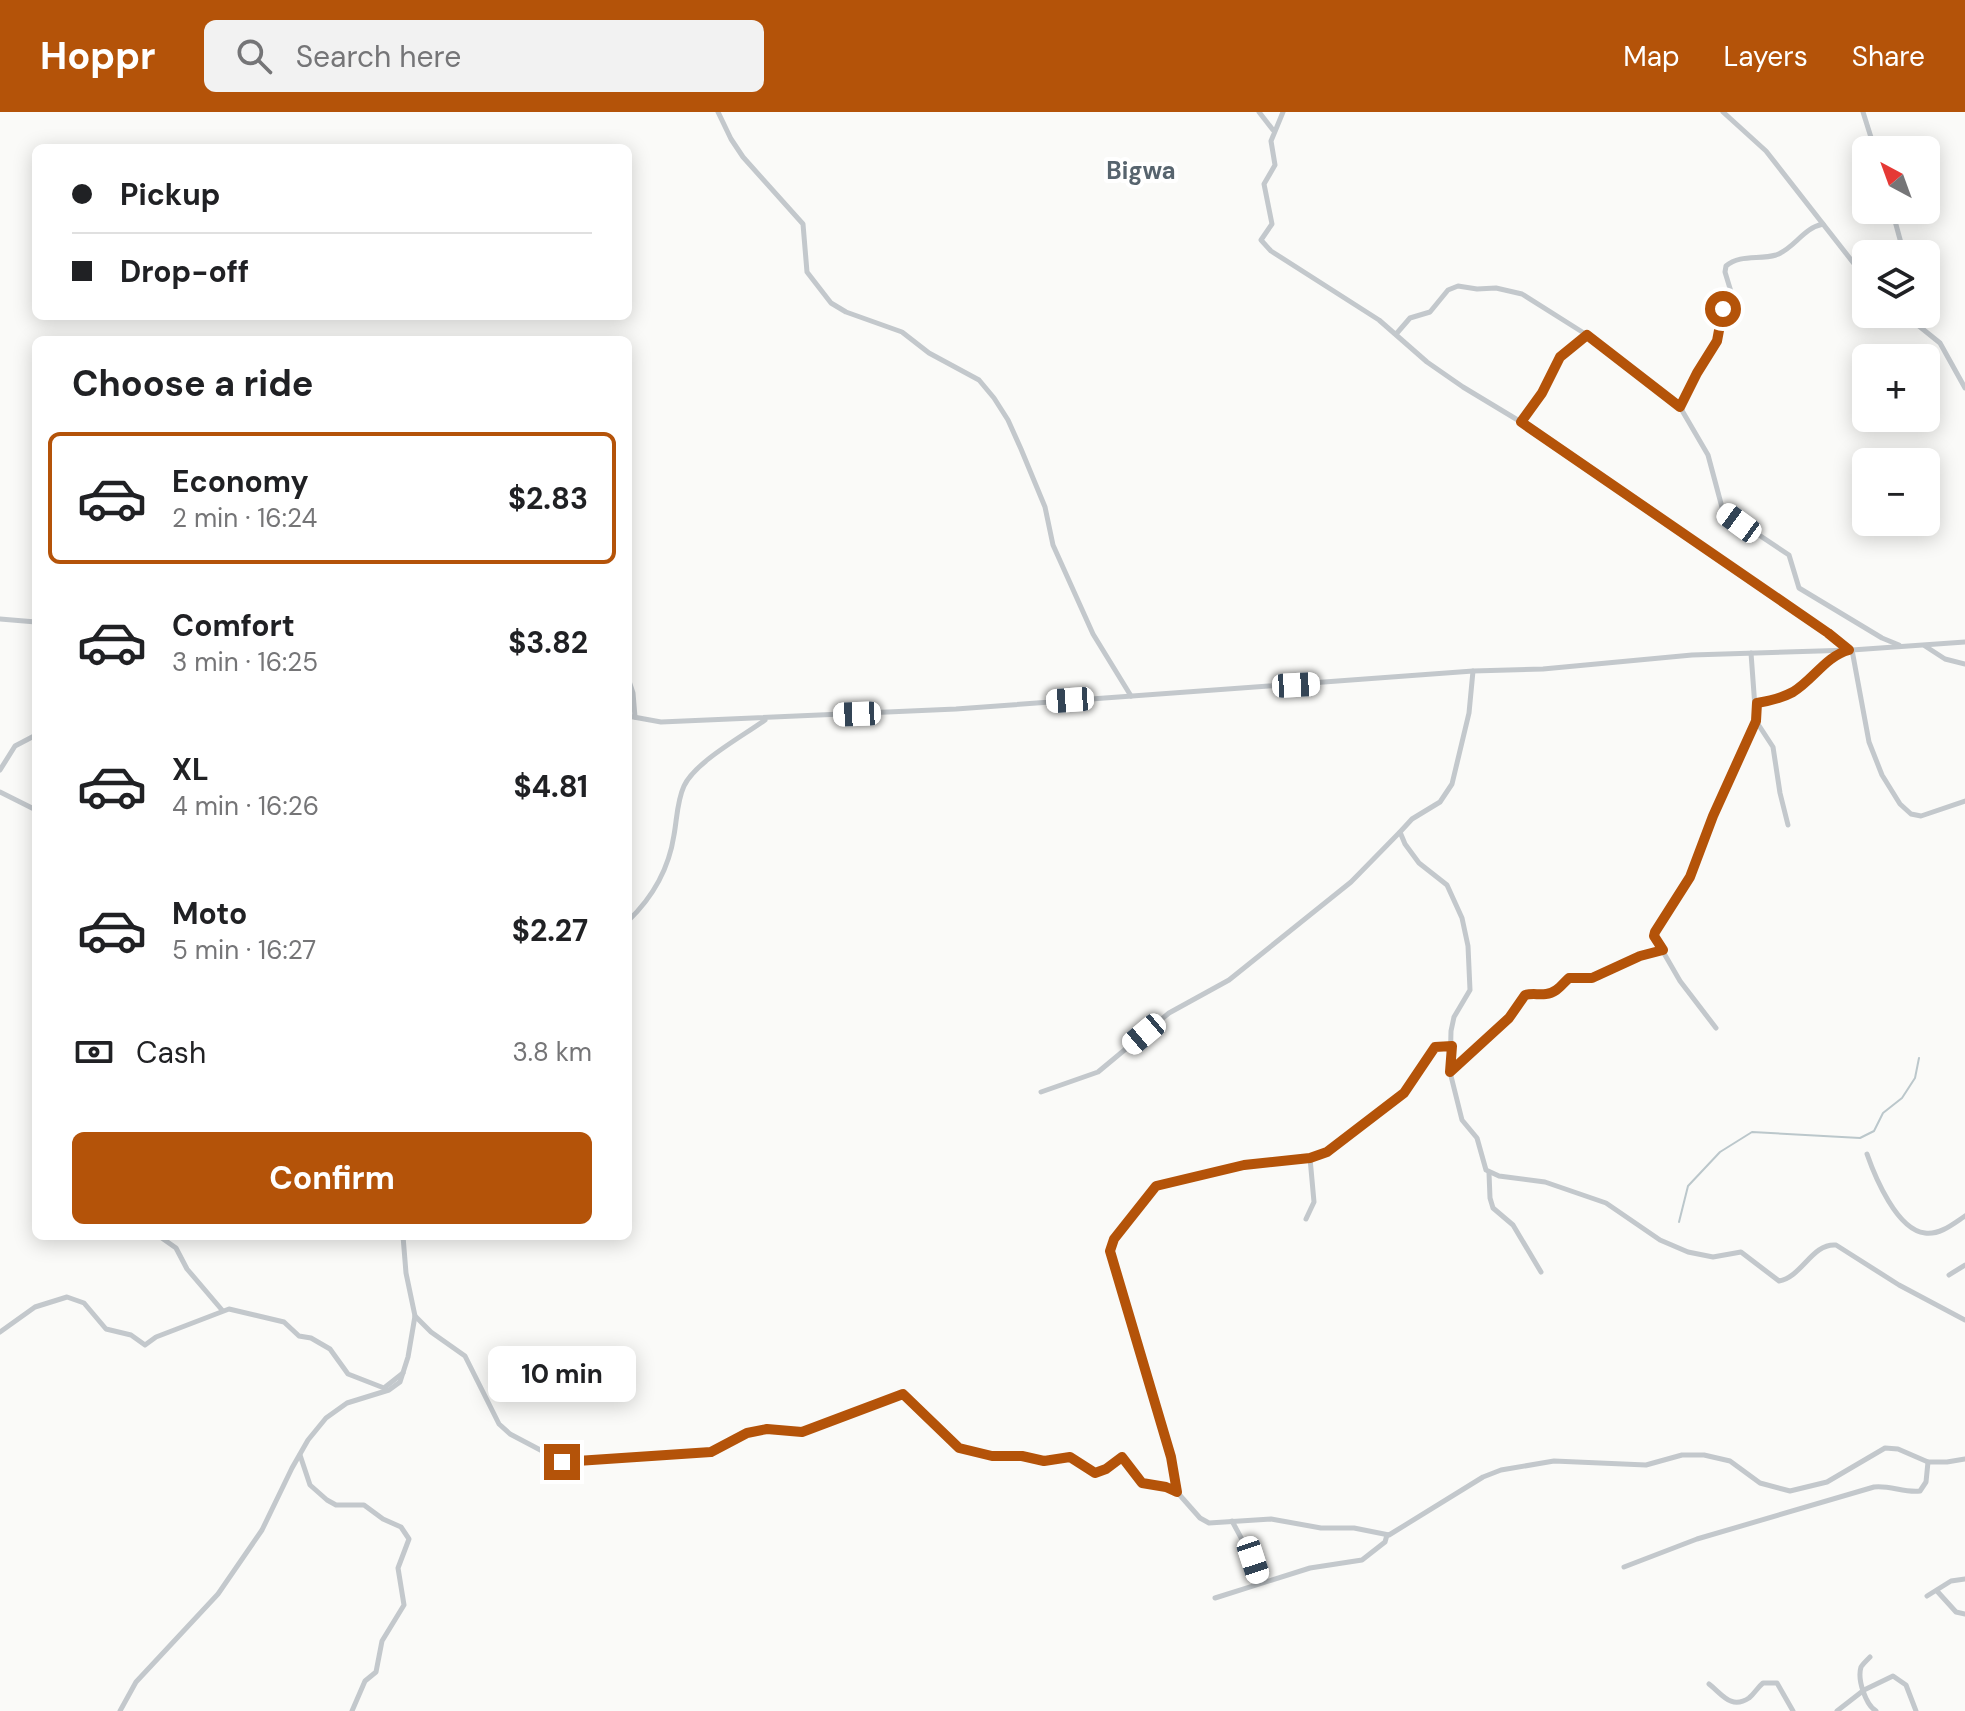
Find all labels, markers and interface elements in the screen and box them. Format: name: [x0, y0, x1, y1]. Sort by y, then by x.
search box: [204, 20, 764, 92]
text: Hoppr: [40, 31, 156, 81]
icon: search: [232, 34, 276, 78]
text: Search here: [296, 37, 461, 76]
text: Map: [1623, 38, 1680, 75]
text: Layers: [1724, 38, 1808, 75]
text: Share: [1852, 38, 1925, 75]
north arrow: [1852, 136, 1940, 224]
map controls: [1852, 136, 1940, 536]
district label: Bigwa: [1106, 155, 1176, 186]
text: Pickup: [120, 175, 220, 214]
button: layers: [1852, 240, 1940, 328]
text: Drop-off: [120, 252, 249, 291]
route start: [1705, 291, 1741, 327]
button: +: [1852, 344, 1940, 432]
text: Choose a ride: [72, 360, 313, 407]
button: −: [1852, 448, 1940, 536]
icon: car: [76, 462, 148, 534]
text: Economy: [172, 462, 309, 501]
text: $2.83: [508, 479, 588, 518]
car: [1713, 499, 1765, 547]
text: 2 min · 16:24: [172, 501, 317, 535]
icon: car: [76, 606, 148, 678]
text: Comfort: [172, 606, 295, 645]
text: $3.82: [508, 623, 588, 662]
text: 3 min · 16:25: [172, 645, 318, 679]
car: [1271, 672, 1321, 698]
car: [1045, 686, 1095, 714]
car: [833, 701, 881, 727]
icon: car: [76, 750, 148, 822]
text: XL: [172, 750, 209, 789]
text: $4.81: [514, 767, 588, 806]
text: 4 min · 16:26: [172, 789, 319, 823]
icon: car: [76, 894, 148, 966]
text: Moto: [172, 894, 247, 933]
text: $2.27: [512, 911, 588, 950]
text: 5 min · 16:27: [172, 933, 316, 967]
car: [1118, 1009, 1170, 1059]
icon: cash: [72, 1030, 116, 1074]
text: Cash: [136, 1033, 206, 1072]
text: 3.8 km: [512, 1035, 592, 1069]
button: Confirm: [72, 1132, 592, 1224]
callout: 10 min: [488, 1346, 636, 1402]
text: 10 min: [521, 1357, 603, 1391]
route end: [544, 1444, 580, 1480]
car: [1234, 1533, 1272, 1587]

